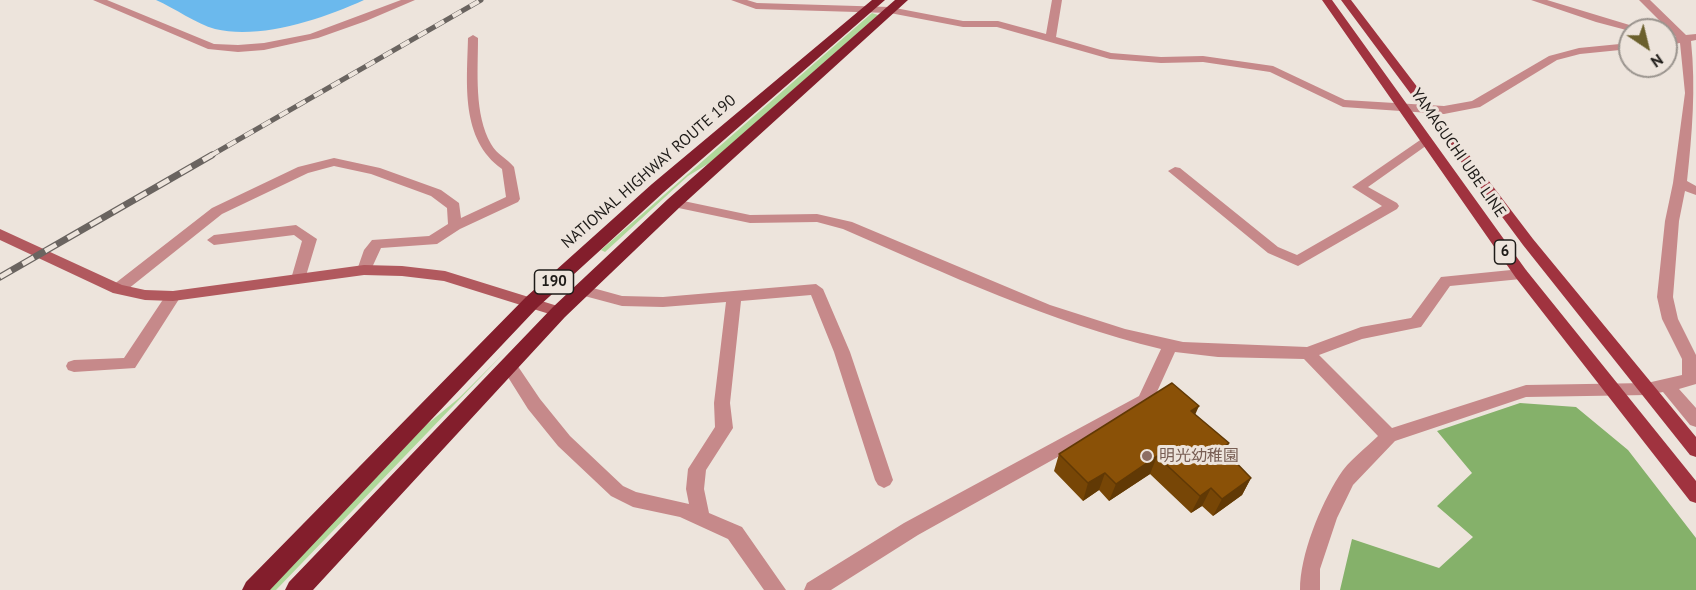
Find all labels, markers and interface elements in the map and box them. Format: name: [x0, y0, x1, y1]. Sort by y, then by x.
north arrow: [1618, 18, 1678, 78]
text: N: [1647, 50, 1667, 72]
street label: YAMAGUCHI UBE LINE: [1406, 85, 1510, 221]
street label: NATIONAL HIGHWAY ROUTE 190: [558, 91, 740, 253]
road number: 6: [1494, 240, 1516, 264]
road number: 190: [534, 270, 574, 294]
place label: 明光幼稚園: [1159, 446, 1239, 466]
marker: 明光幼稚園: [1140, 449, 1154, 463]

